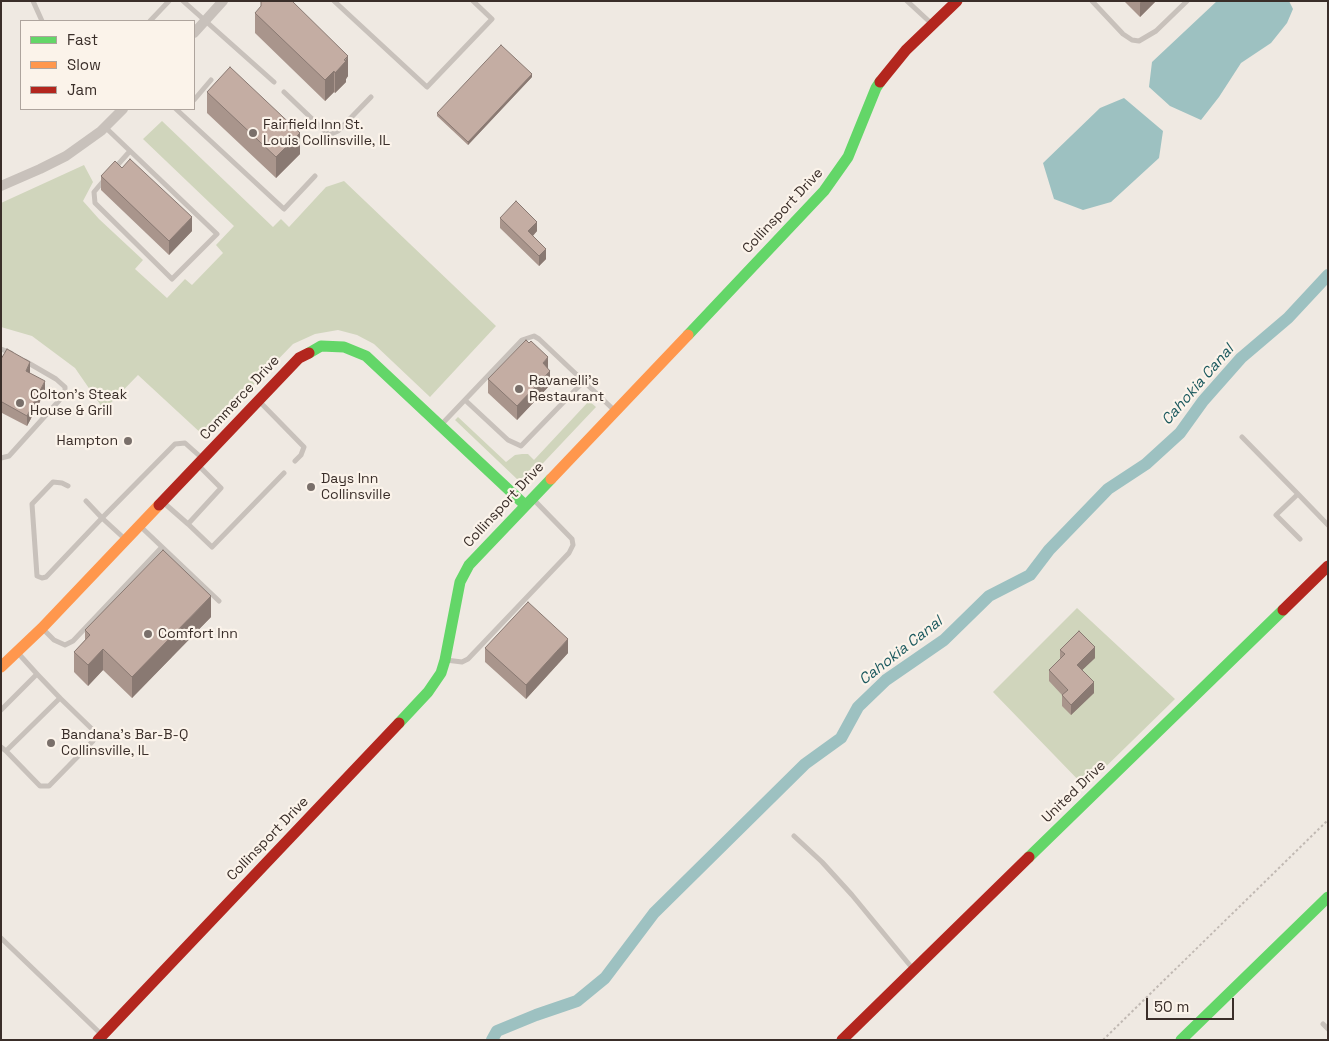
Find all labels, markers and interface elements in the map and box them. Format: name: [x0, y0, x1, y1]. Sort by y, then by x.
legend: [20, 20, 195, 110]
text: Fast: [67, 30, 98, 49]
text: Slow: [67, 55, 101, 74]
text: Jam: [67, 80, 97, 99]
place label: Fairfield Inn St. Louis Collinsville, IL: [263, 117, 390, 150]
marker: Fairfield Inn St. Louis Collinsville, IL: [247, 127, 259, 139]
street label: Collinsport Drive: [739, 165, 827, 257]
water label: Cahokia Canal: [1158, 341, 1238, 429]
street label: Commerce Drive: [197, 352, 283, 444]
place label: Ravanelli's Restaurant: [529, 373, 604, 406]
marker: Ravanelli's Restaurant: [513, 383, 525, 395]
place label: Colton's Steak House & Grill: [30, 387, 127, 420]
marker: Colton's Steak House & Grill: [14, 397, 26, 409]
place label: Hampton: [57, 433, 118, 449]
marker: Hampton: [122, 435, 134, 447]
street label: Collinsport Drive: [460, 459, 548, 551]
place label: Days Inn Collinsville: [321, 471, 391, 504]
marker: Days Inn Collinsville: [305, 481, 317, 493]
water label: Cahokia Canal: [856, 613, 946, 689]
place label: Comfort Inn: [158, 626, 238, 642]
marker: Comfort Inn: [142, 628, 154, 640]
place label: Bandana's Bar-B-Q Collinsville, IL: [61, 727, 188, 760]
marker: Bandana's Bar-B-Q Collinsville, IL: [45, 737, 57, 749]
street label: United Drive: [1039, 757, 1109, 827]
street label: Collinsport Drive: [224, 793, 312, 885]
scale bar: [1149, 988, 1236, 1020]
text: 50 m: [1154, 997, 1189, 1016]

